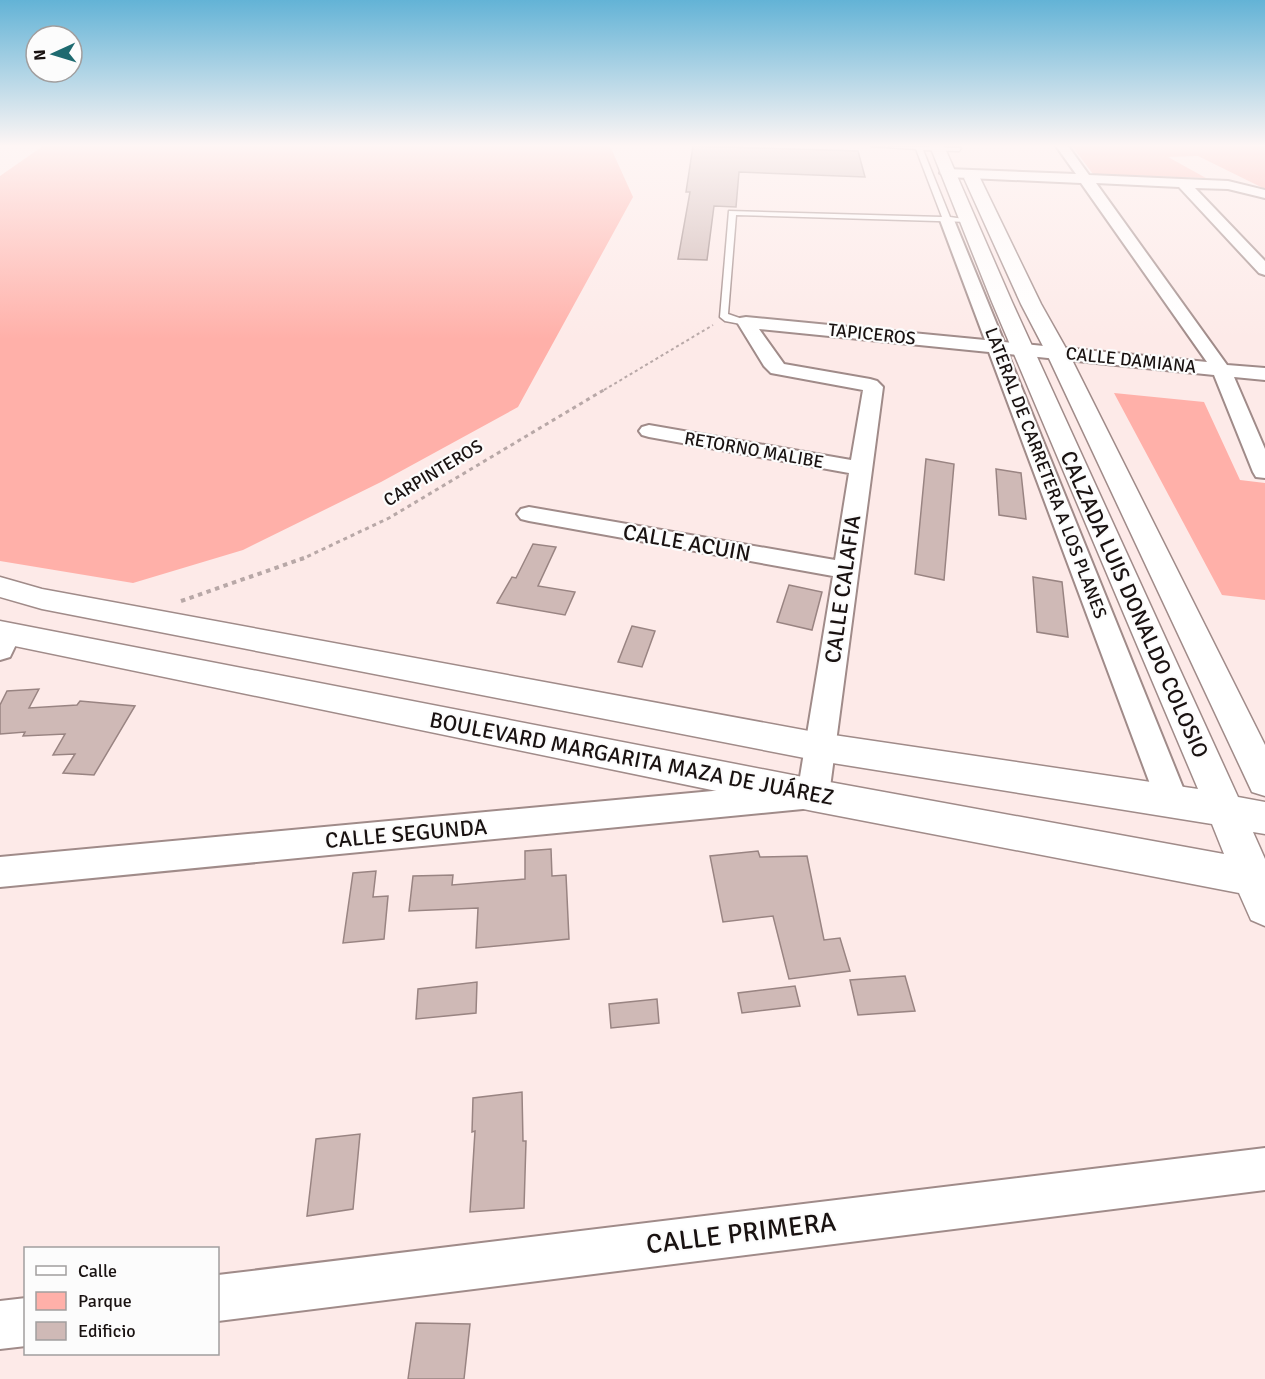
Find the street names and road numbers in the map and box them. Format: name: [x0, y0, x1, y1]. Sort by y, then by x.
street label: TAPICEROS: [827, 318, 917, 350]
street label: LATERAL DE CARRETERA A LOS PLANES: [980, 324, 1112, 622]
street label: CALLE DAMIANA: [1065, 342, 1197, 378]
street label: RETORNO MALIBE: [683, 427, 825, 473]
street label: CARPINTEROS: [379, 435, 487, 511]
street label: CALZADA LUIS DONALDO COLOSIO: [1054, 446, 1215, 762]
street label: CALLE CALAFIA: [819, 513, 866, 665]
street label: CALLE ACUIN: [621, 518, 753, 567]
street label: BOULEVARD MARGARITA MAZA DE JUÁREZ: [427, 706, 836, 811]
street label: CALLE SEGUNDA: [324, 813, 489, 854]
street label: CALLE PRIMERA: [644, 1205, 838, 1262]

